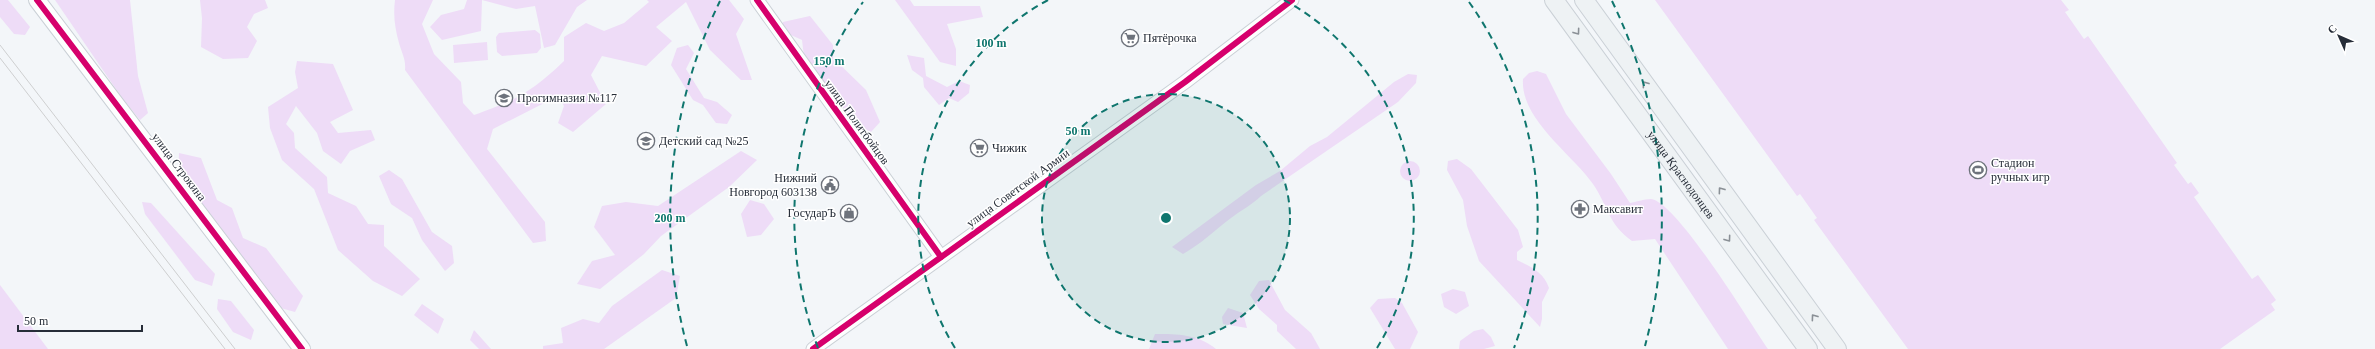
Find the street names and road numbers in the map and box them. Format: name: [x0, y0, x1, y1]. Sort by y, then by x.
street label: улица Политбойцов: [822, 77, 893, 167]
street label: улица Краснодонцев: [1644, 128, 1718, 222]
street label: улица Строкина: [149, 130, 210, 204]
street label: улица Советской Армии: [964, 146, 1073, 230]

